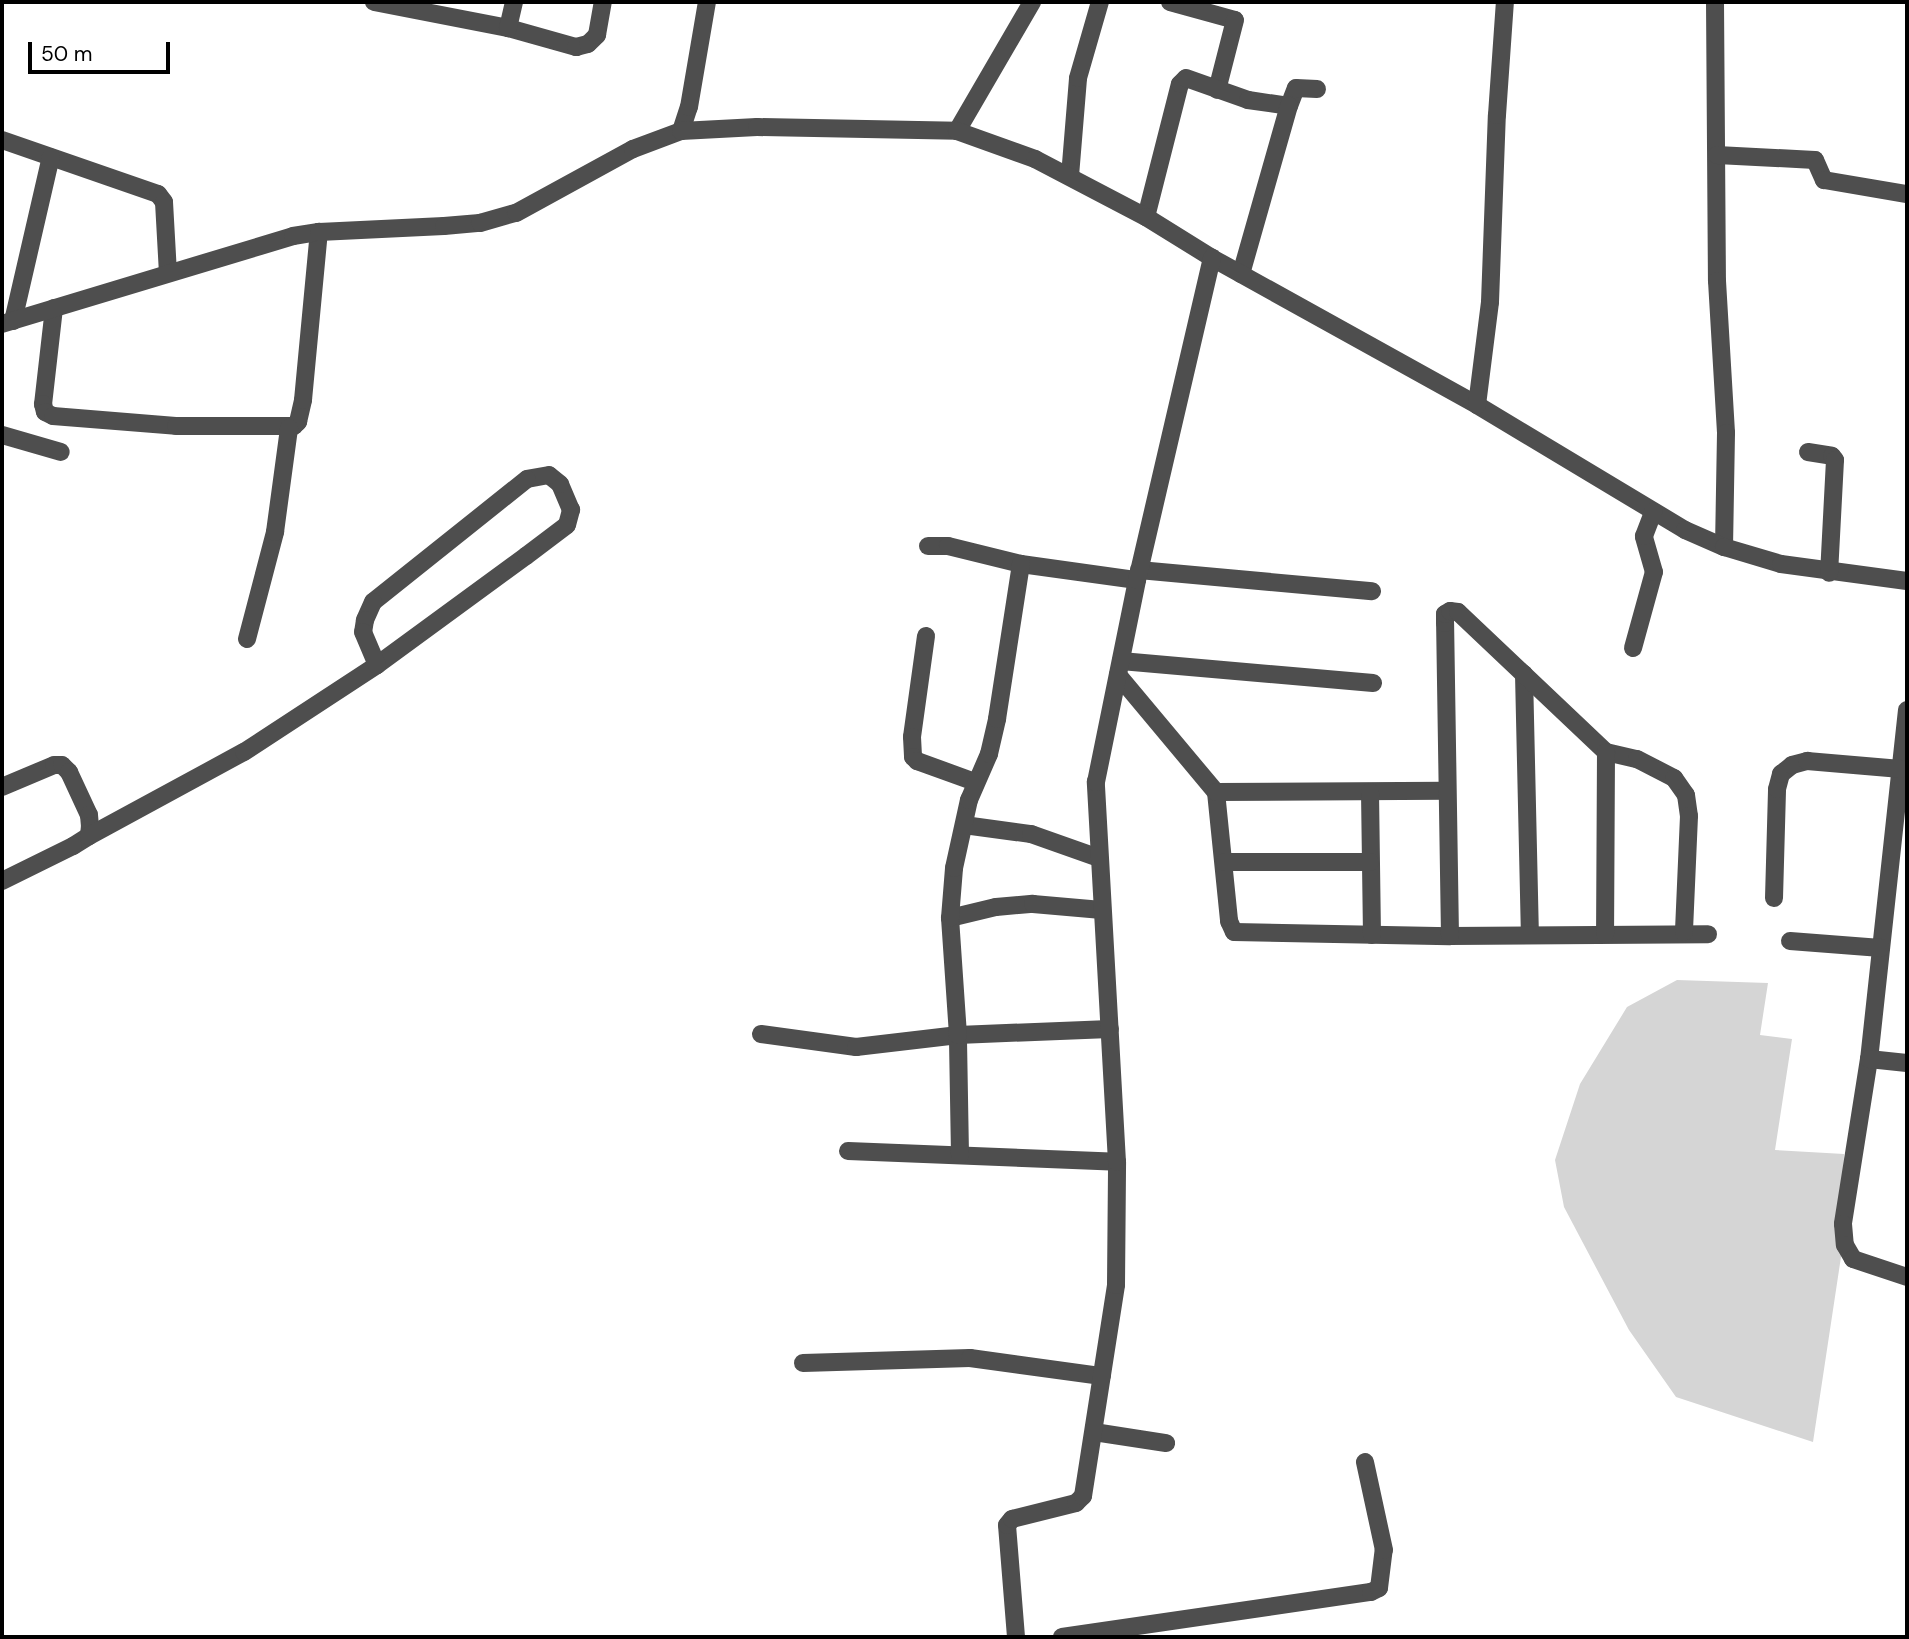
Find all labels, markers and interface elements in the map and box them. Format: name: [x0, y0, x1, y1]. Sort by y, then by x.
scale bar: [32, 28, 173, 72]
text: 50 m: [41, 40, 92, 68]

